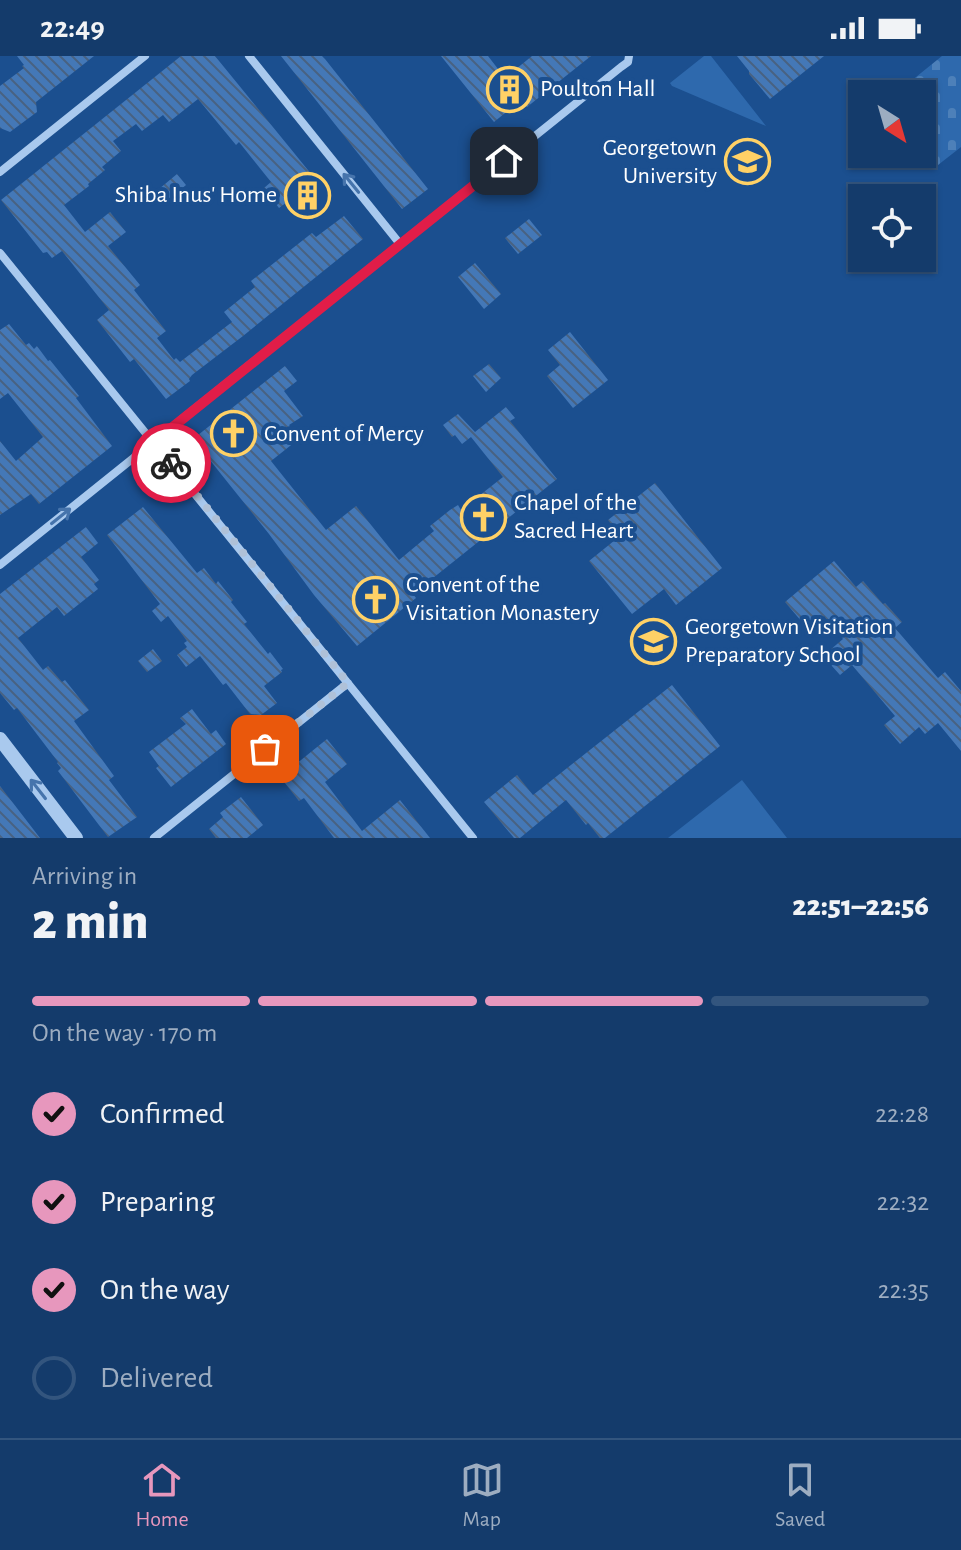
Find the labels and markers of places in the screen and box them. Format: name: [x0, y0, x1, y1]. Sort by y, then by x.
building icon: Poulton Hall: [485, 65, 533, 113]
place label: Poulton Hall: [540, 77, 656, 101]
pin: [470, 127, 538, 195]
place label: Georgetown University: [603, 136, 717, 188]
school or university icon: Georgetown University: [724, 138, 772, 186]
building icon: Shiba Inus' Home: [284, 171, 332, 219]
place label: Shiba Inus' Home: [115, 183, 277, 207]
church icon: Convent of Mercy: [209, 410, 257, 458]
place label: Convent of Mercy: [264, 422, 424, 446]
place label: Chapel of the Sacred Heart: [514, 491, 637, 543]
church icon: Chapel of the Sacred Heart: [459, 493, 507, 541]
place label: Convent of the Visitation Monastery: [406, 573, 599, 625]
church icon: Convent of the Visitation Monastery: [351, 575, 399, 623]
place label: Georgetown Visitation Preparatory School: [685, 615, 894, 667]
school or university icon: Georgetown Visitation Preparatory School: [630, 617, 678, 665]
pin: [231, 715, 299, 783]

